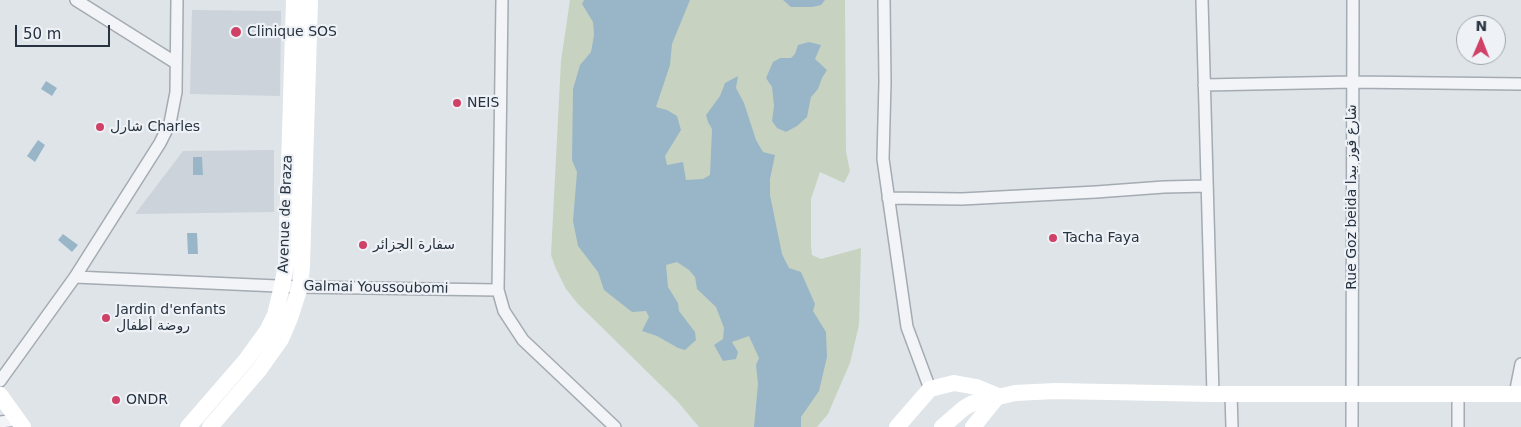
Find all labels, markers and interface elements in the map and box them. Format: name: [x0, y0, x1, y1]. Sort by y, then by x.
scale bar: [18, 15, 112, 47]
north arrow: [1456, 15, 1506, 65]
text: N: [1475, 18, 1487, 34]
place label: Clinique SOS: [247, 24, 337, 40]
text: 50 m: [23, 25, 61, 43]
marker: Clinique SOS: [229, 25, 243, 39]
place label: NEIS: [467, 95, 499, 111]
marker: NEIS: [451, 97, 463, 109]
street label: Rue Goz beida شارع قوز بيدا: [1344, 104, 1360, 290]
place label: شارل Charles: [110, 119, 200, 135]
marker: شارل Charles: [94, 121, 106, 133]
street label: Avenue de Braza: [276, 155, 296, 273]
place label: Tacha Faya: [1063, 230, 1140, 246]
marker: Tacha Faya: [1047, 232, 1059, 244]
place label: سفارة الجزائر: [373, 237, 455, 253]
marker: سفارة الجزائر: [357, 239, 369, 251]
street label: Galmai Youssoubomi: [303, 278, 449, 298]
place label: Jardin d'enfants روضة أطفال: [116, 302, 226, 334]
marker: Jardin d'enfants روضة أطفال: [100, 312, 112, 324]
place label: ONDR: [126, 392, 168, 408]
marker: ONDR: [110, 394, 122, 406]

